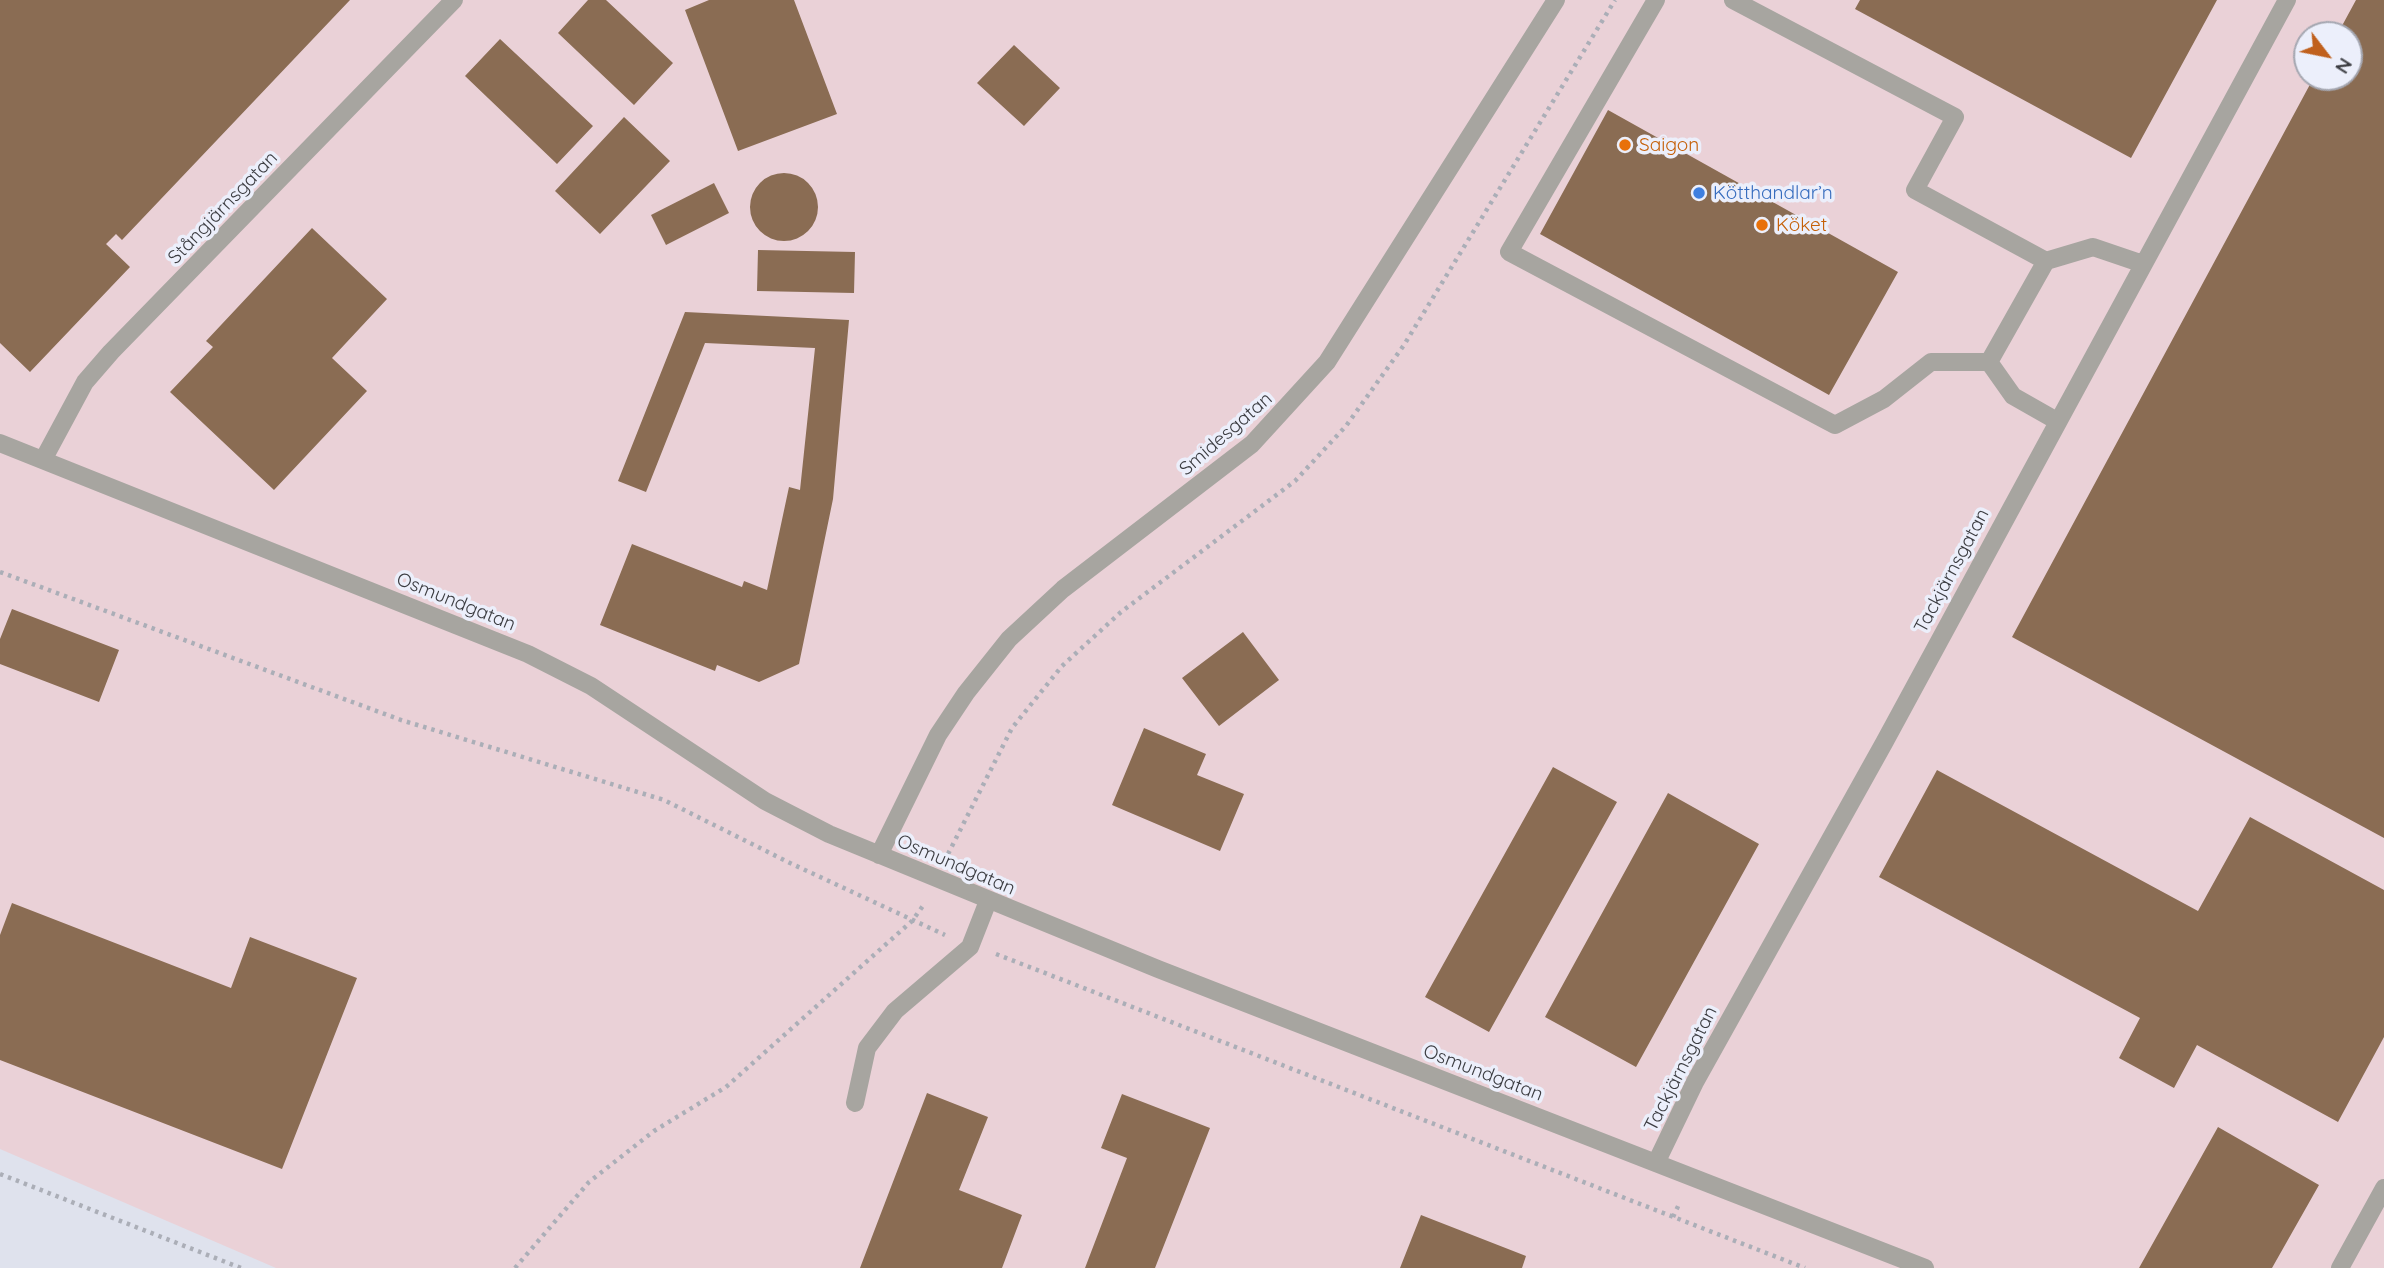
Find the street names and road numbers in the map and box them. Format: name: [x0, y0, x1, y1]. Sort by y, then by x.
street label: Stångjärnsgatan: [163, 147, 283, 269]
street label: Smidesgatan: [1175, 388, 1277, 480]
street label: Tackjärnsgatan: [1910, 505, 1994, 637]
street label: Osmundgatan: [393, 568, 519, 636]
street label: Osmundgatan: [893, 830, 1019, 900]
street label: Tackjärnsgatan: [1640, 1003, 1722, 1135]
street label: Osmundgatan: [1420, 1040, 1546, 1106]

